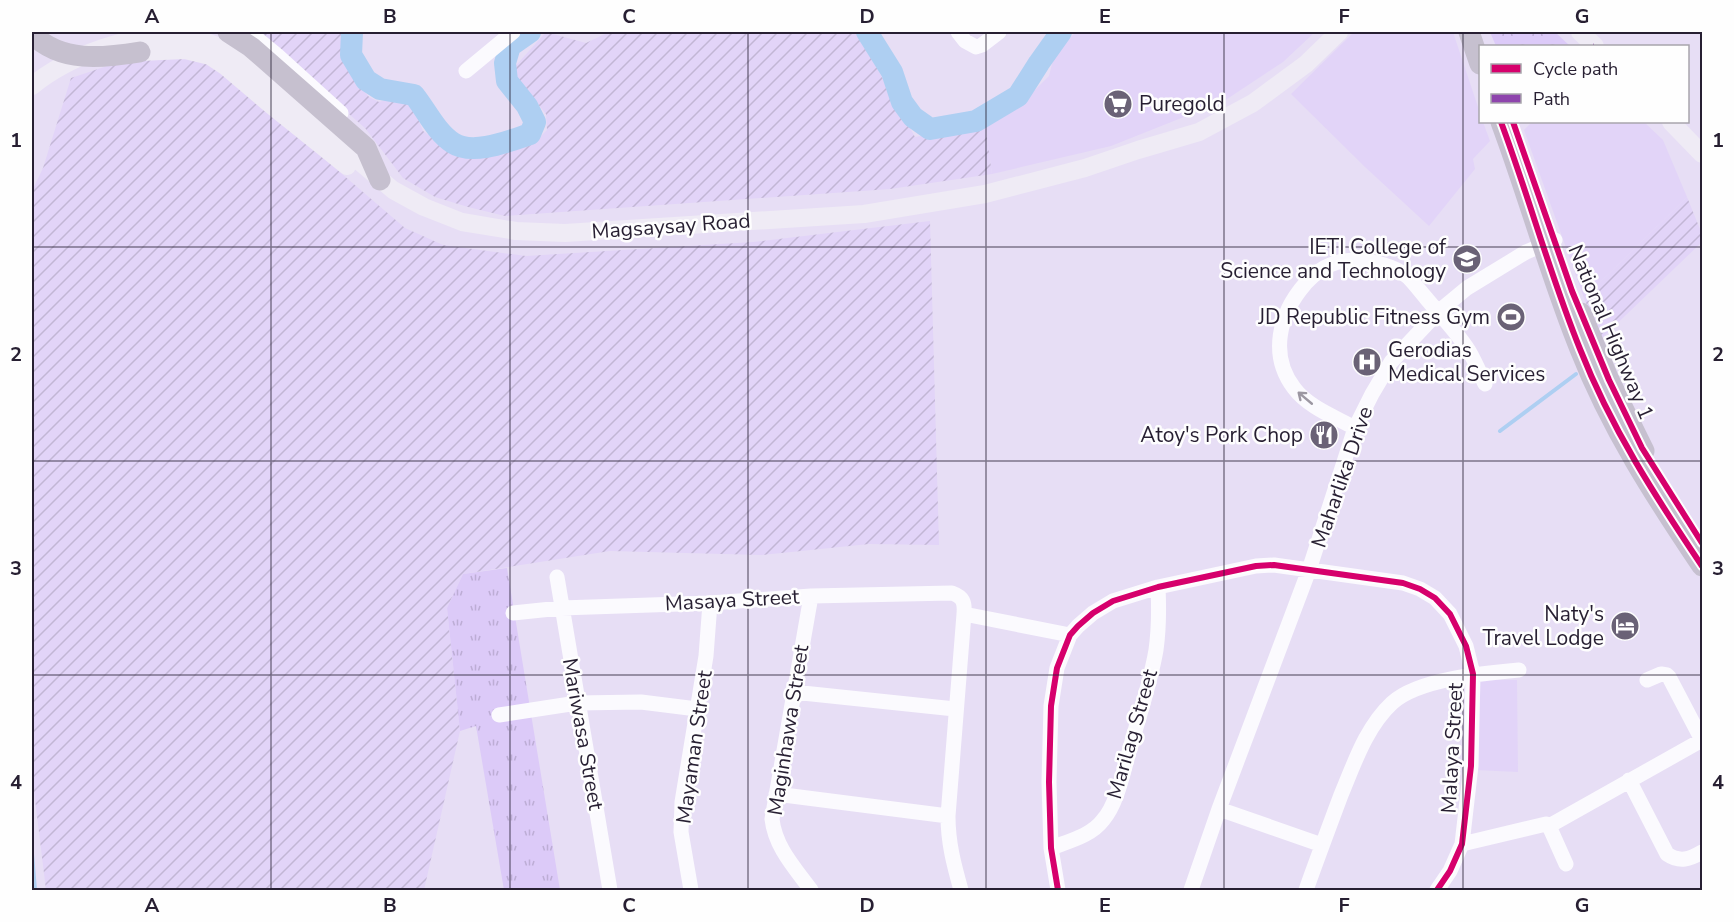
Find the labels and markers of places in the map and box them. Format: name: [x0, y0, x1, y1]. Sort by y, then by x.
supermarket icon: Puregold: [1102, 88, 1134, 120]
place label: Puregold: [1139, 90, 1225, 118]
place label: IETI College of Science and Technology: [1220, 233, 1447, 285]
school or university icon: IETI College of Science and Technology: [1451, 243, 1483, 275]
sports icon: JD Republic Fitness Gym: [1495, 301, 1527, 333]
place label: JD Republic Fitness Gym: [1257, 303, 1490, 331]
place label: Gerodias Medical Services: [1388, 336, 1545, 388]
hospital icon: Gerodias Medical Services: [1351, 346, 1383, 378]
restaurant icon: Atoy's Pork Chop: [1308, 419, 1340, 451]
place label: Atoy's Pork Chop: [1140, 421, 1303, 449]
place label: Naty's Travel Lodge: [1482, 600, 1604, 652]
hotel icon: Naty's Travel Lodge: [1609, 610, 1641, 642]

